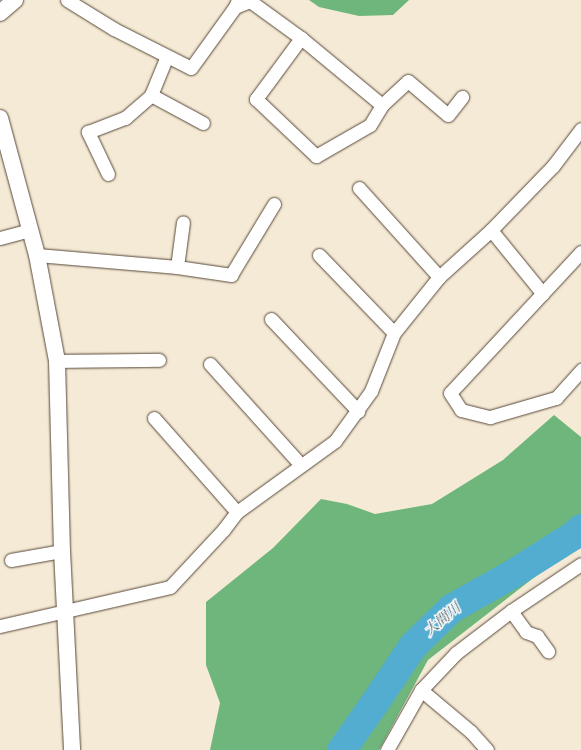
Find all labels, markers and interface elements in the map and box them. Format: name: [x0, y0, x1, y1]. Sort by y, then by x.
water label: 大間川: [421, 599, 463, 639]

